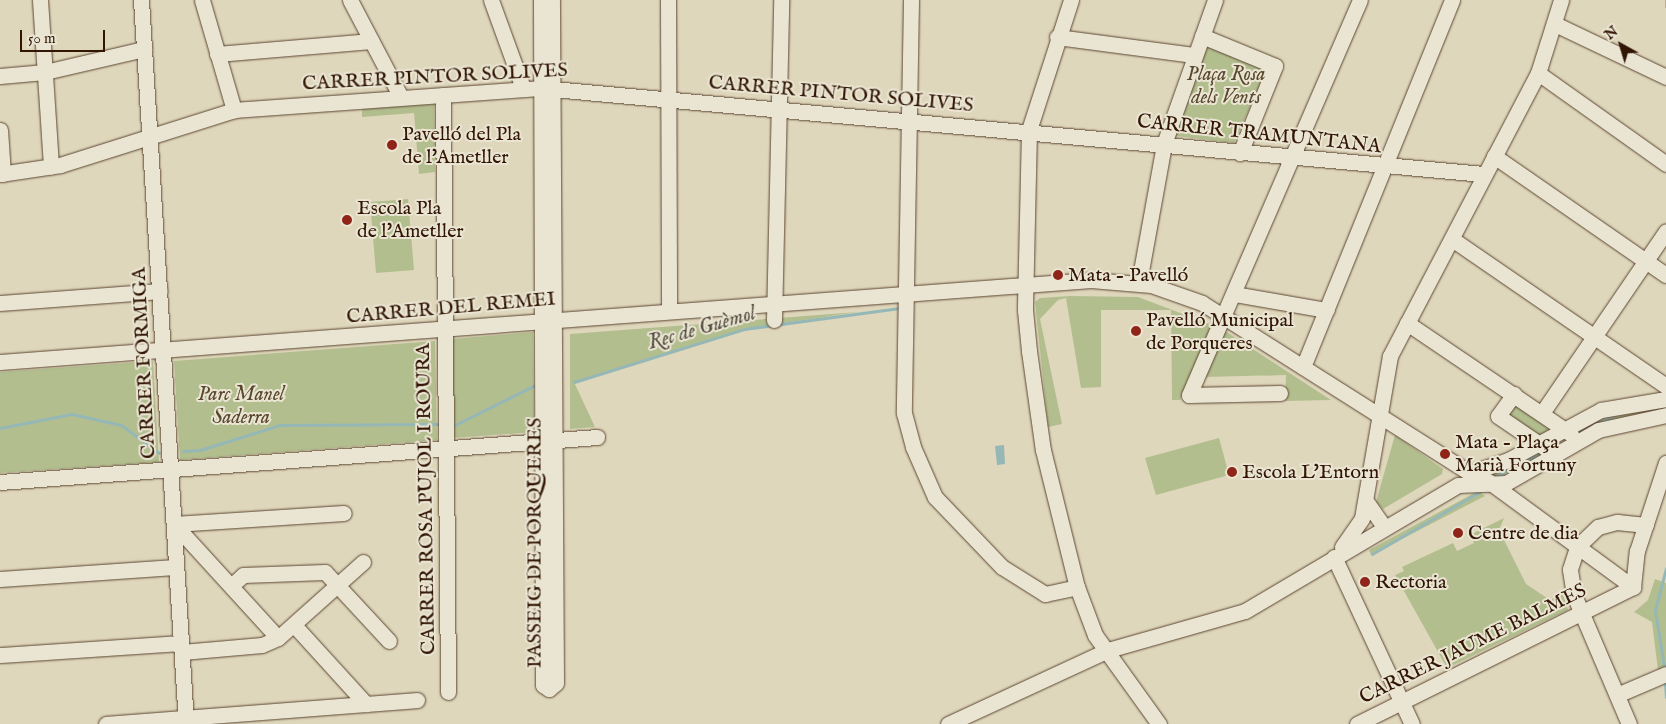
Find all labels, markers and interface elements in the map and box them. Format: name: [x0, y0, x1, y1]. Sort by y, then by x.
scale bar: [22, 20, 108, 52]
north arrow: [1596, 20, 1646, 70]
text: N: [1601, 23, 1622, 44]
text: 50 m: [28, 29, 56, 48]
street label: CARRER PINTOR SOLIVES: [302, 58, 568, 96]
park label: Plaça Rosa dels Vents: [1187, 63, 1265, 110]
street label: CARRER PINTOR SOLIVES: [708, 70, 974, 118]
street label: CARRER TRAMUNTANA: [1136, 109, 1382, 159]
place label: Pavelló del Pla de l'Ametller: [402, 122, 521, 169]
marker: Pavelló del Pla de l'Ametller: [386, 139, 398, 151]
place label: Escola Pla de l'Ametller: [357, 196, 464, 243]
marker: Escola Pla de l'Ametller: [341, 214, 353, 226]
place label: Mata - Pavelló: [1068, 263, 1188, 287]
street label: CARRER FORMIGA: [127, 267, 161, 459]
marker: Mata - Pavelló: [1052, 269, 1064, 281]
street label: CARRER DEL REMEI: [345, 287, 557, 329]
water label: Rec de Guèmol: [645, 302, 759, 356]
place label: Pavelló Municipal de Porqueres: [1146, 308, 1294, 355]
marker: Pavelló Municipal de Porqueres: [1130, 325, 1142, 337]
street label: CARRER ROSA PUJOL I ROURA: [411, 343, 441, 655]
park label: Parc Manel Saderra: [198, 382, 284, 429]
street label: PASSEIG DE PORQUERES: [523, 418, 547, 668]
place label: Mata - Plaça Marià Fortuny: [1455, 430, 1576, 477]
marker: Mata - Plaça Marià Fortuny: [1439, 448, 1451, 460]
place label: Escola L'Entorn: [1242, 460, 1379, 484]
marker: Escola L'Entorn: [1226, 466, 1238, 478]
place label: Centre de dia: [1468, 521, 1579, 545]
marker: Centre de dia: [1452, 527, 1464, 539]
place label: Rectoria: [1375, 570, 1447, 594]
marker: Rectoria: [1359, 576, 1371, 588]
street label: CARRER JAUME BALMES: [1356, 579, 1590, 709]

